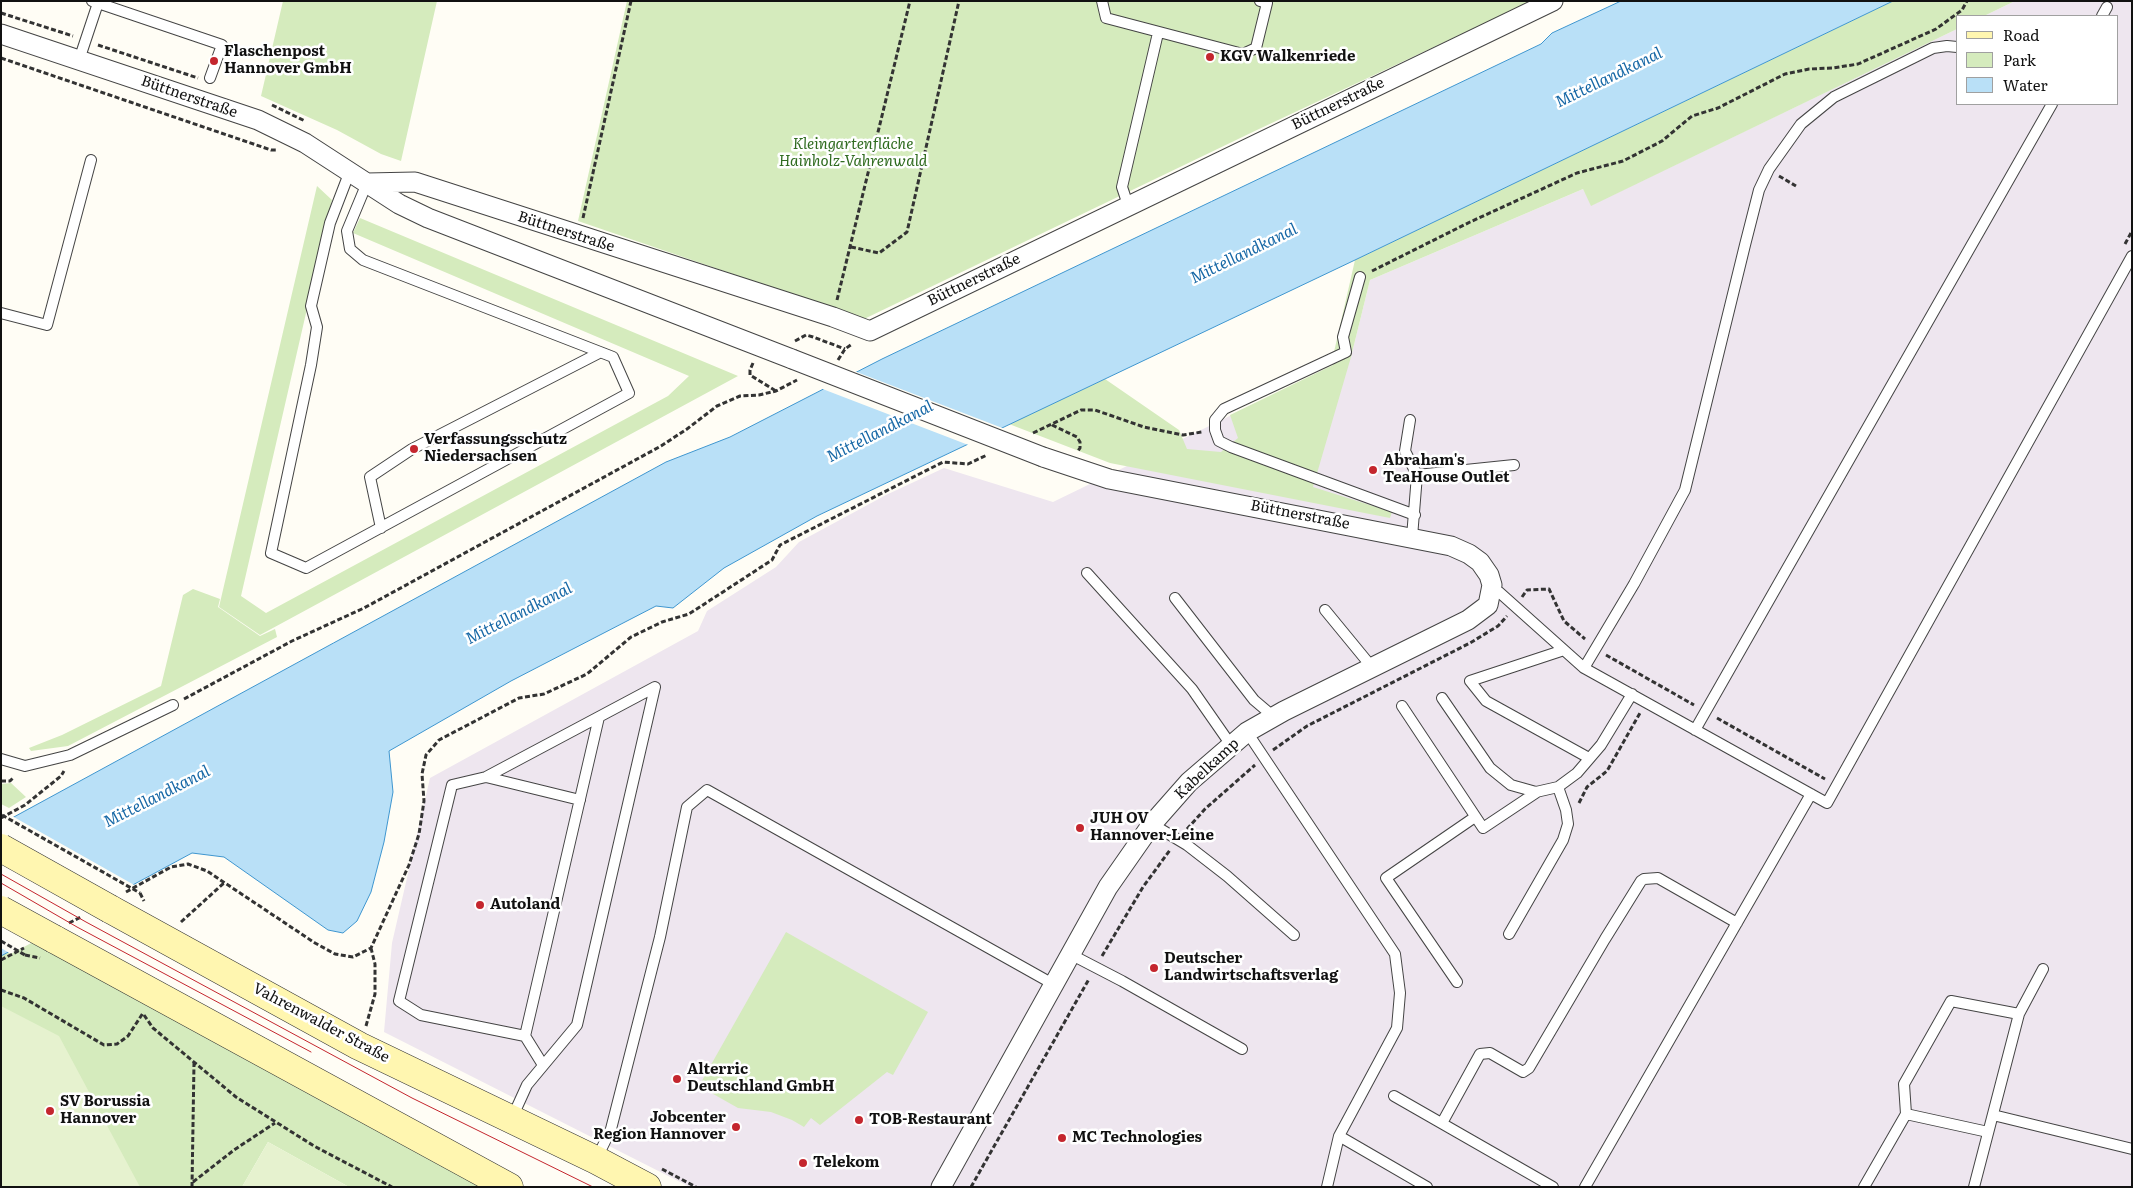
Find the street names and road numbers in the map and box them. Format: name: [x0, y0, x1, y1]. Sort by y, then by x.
street label: Büttnerstraße: [138, 72, 240, 122]
street label: Büttnerstraße: [1289, 74, 1387, 134]
street label: Büttnerstraße: [515, 208, 617, 256]
street label: Büttnerstraße: [925, 250, 1023, 310]
street label: Büttnerstraße: [1249, 497, 1351, 533]
street label: Kabelkamp: [1171, 735, 1243, 803]
street label: Vahrenwalder Straße: [250, 979, 392, 1067]

